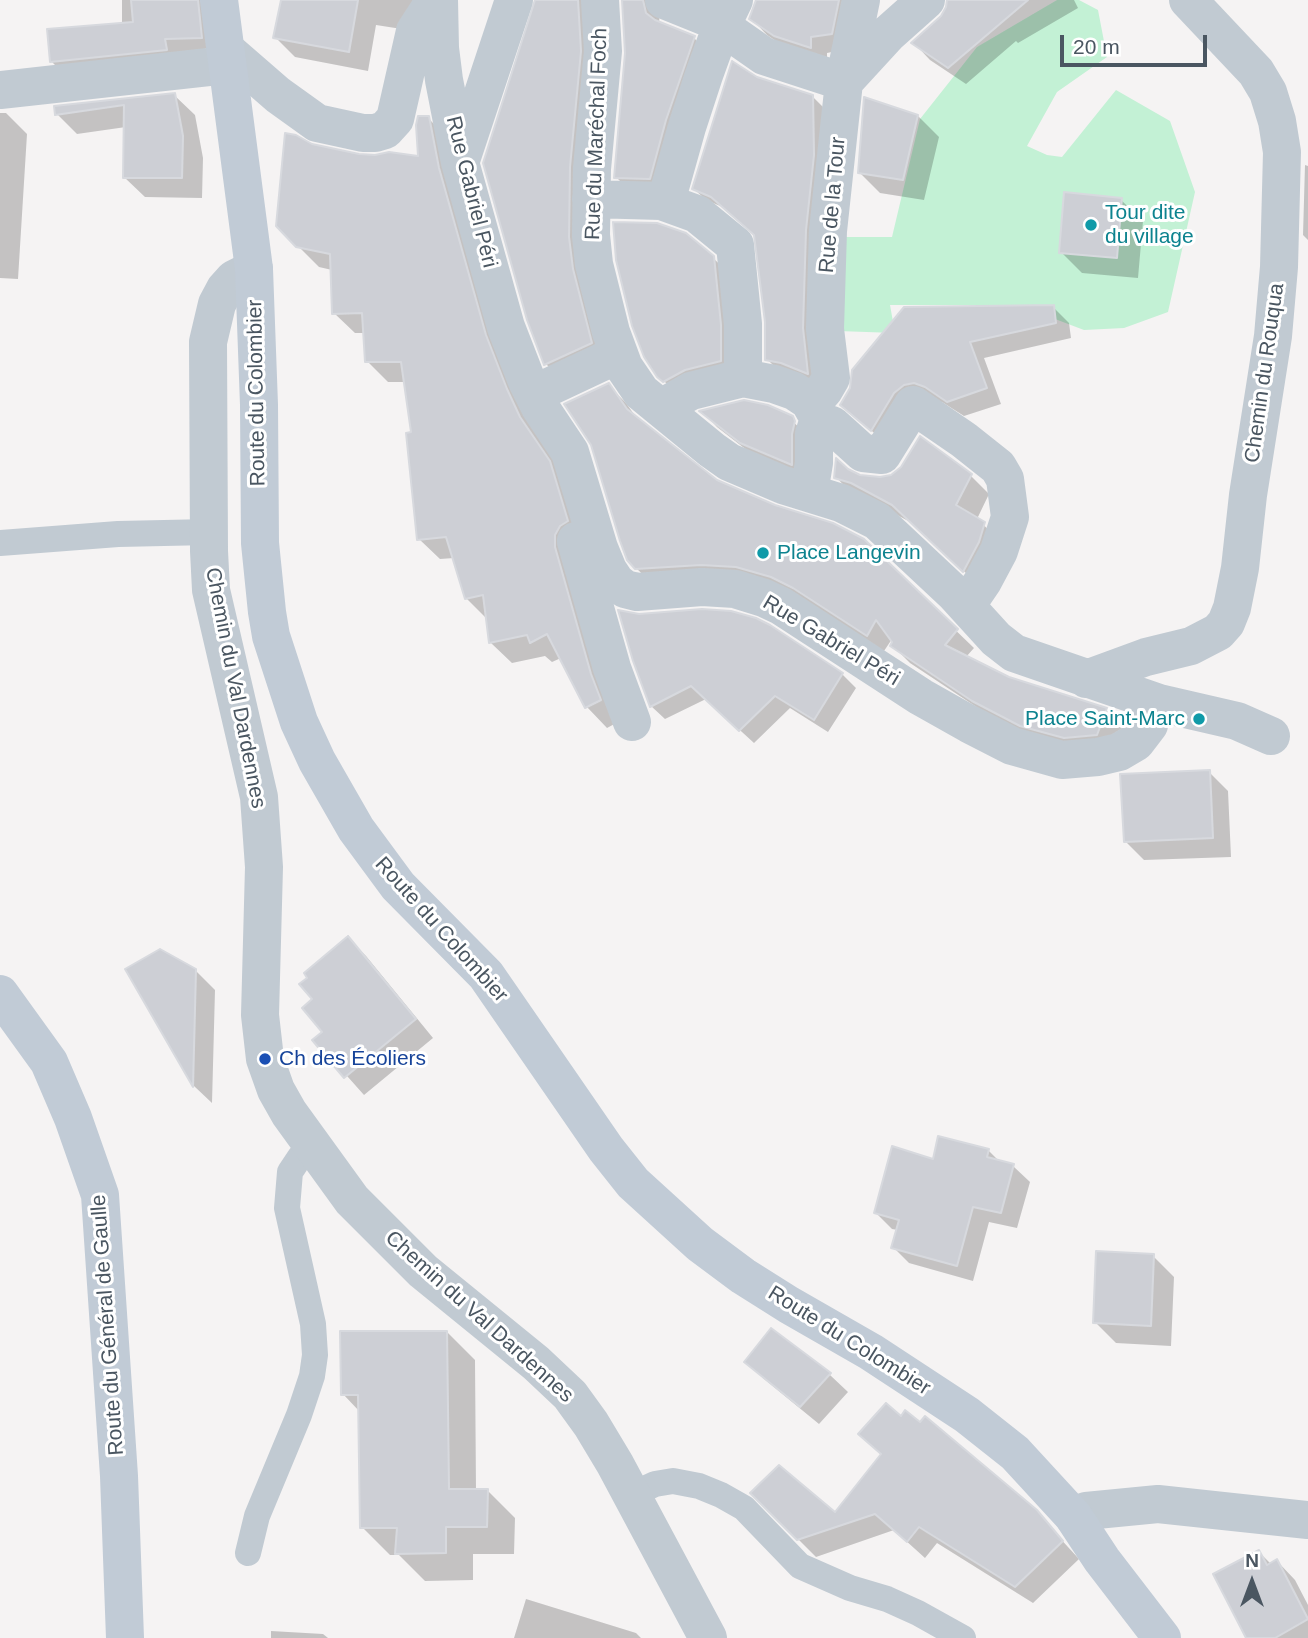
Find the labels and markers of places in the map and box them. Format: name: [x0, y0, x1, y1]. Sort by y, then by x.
place label: Tour dite du village: [1105, 200, 1194, 250]
marker: Tour dite du village: [1083, 217, 1099, 233]
place label: Place Langevin: [777, 540, 921, 566]
marker: Place Langevin: [755, 545, 771, 561]
place label: Place Saint-Marc: [1025, 706, 1185, 732]
marker: Place Saint-Marc: [1191, 711, 1207, 727]
place label: Ch des Écoliers: [279, 1046, 426, 1072]
marker: Ch des Écoliers: [257, 1051, 273, 1067]

